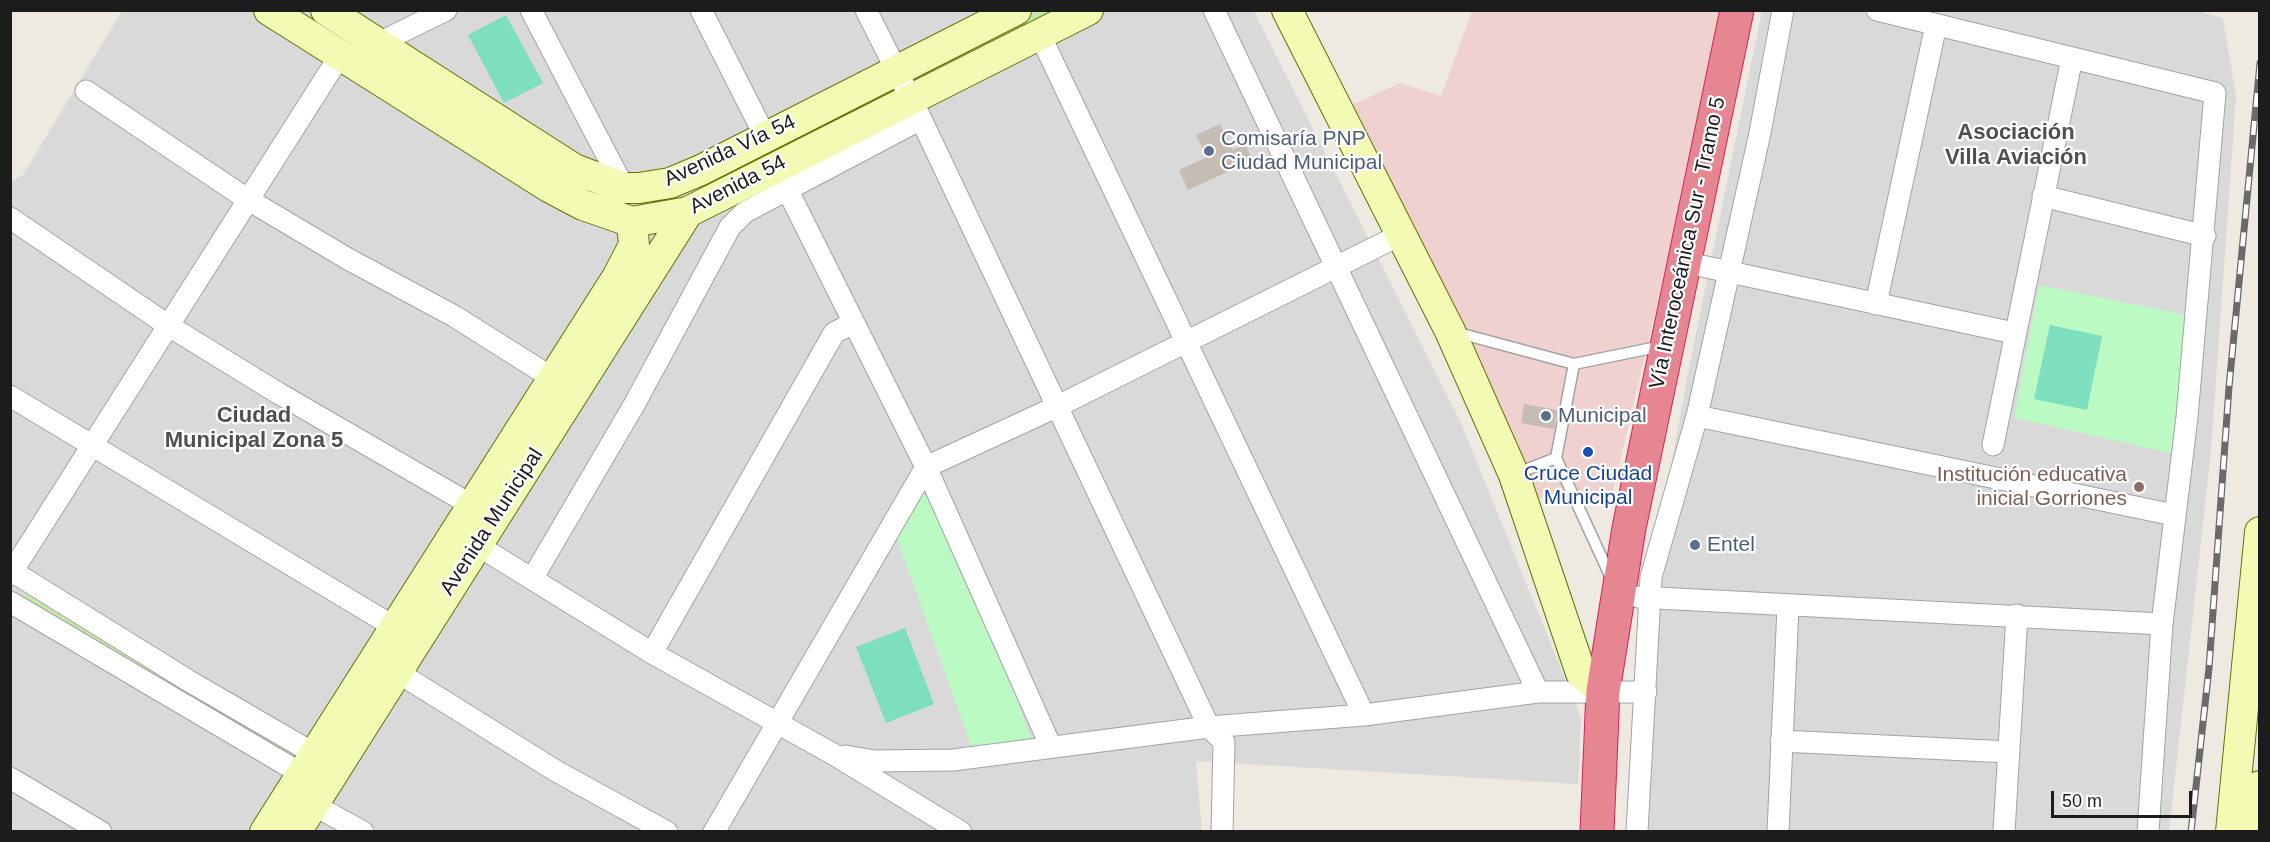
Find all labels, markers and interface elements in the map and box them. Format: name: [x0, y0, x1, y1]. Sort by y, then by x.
street label: Vía Interoceánica Sur - Tramo 5: [1645, 95, 1731, 391]
street label: Avenida Vía 54: [660, 110, 800, 192]
district label: Asociación Villa Aviación: [1945, 120, 2087, 172]
place label: Comisaría PNP Ciudad Municipal: [1221, 126, 1382, 176]
marker: Comisaría PNP Ciudad Municipal: [1202, 144, 1216, 158]
street label: Avenida 54: [686, 150, 790, 220]
district label: Ciudad Municipal Zona 5: [165, 403, 343, 454]
place label: Municipal: [1558, 403, 1647, 429]
marker: Municipal: [1539, 409, 1553, 423]
street label: Avenida Municipal: [435, 444, 549, 600]
marker: Cruce Ciudad Municipal: [1581, 445, 1595, 459]
place label: Cruce Ciudad Municipal: [1524, 461, 1652, 511]
place label: Institución educativa inicial Gorriones: [1937, 462, 2127, 512]
marker: Institución educativa inicial Gorriones: [2132, 480, 2146, 494]
place label: Entel: [1707, 532, 1755, 558]
marker: Entel: [1688, 538, 1702, 552]
scale bar: [2054, 779, 2195, 817]
text: 50 m: [2062, 791, 2102, 811]

